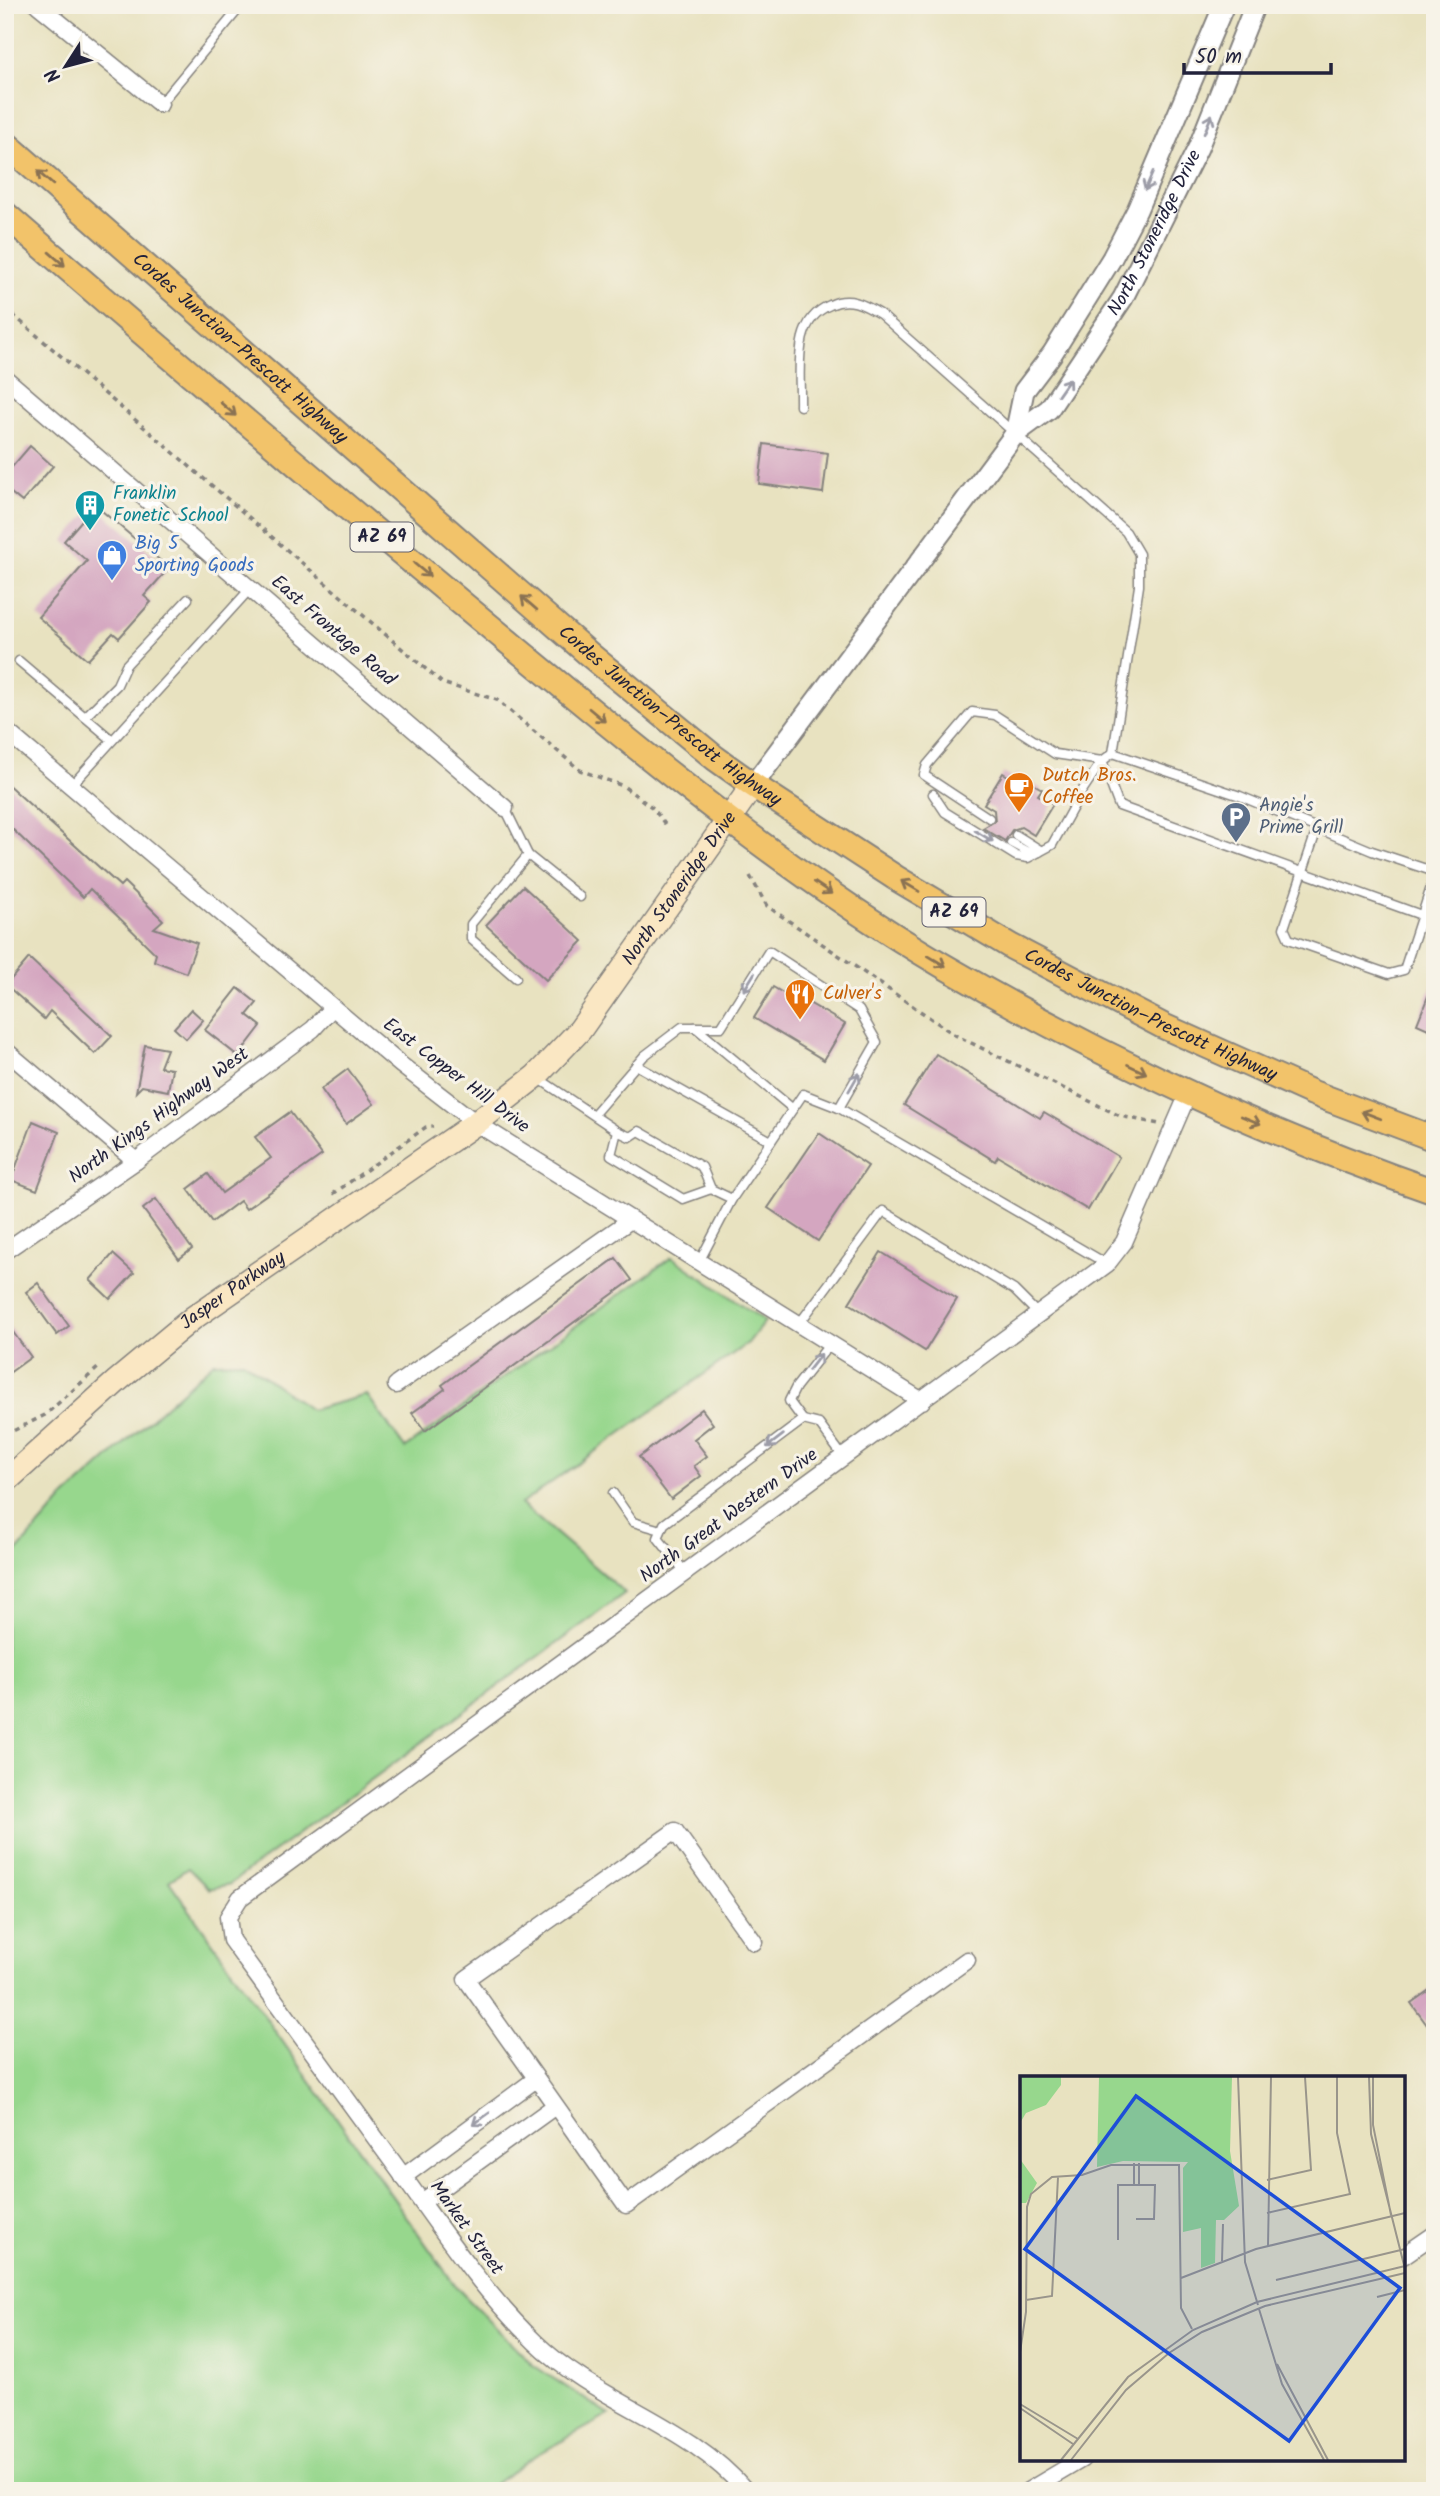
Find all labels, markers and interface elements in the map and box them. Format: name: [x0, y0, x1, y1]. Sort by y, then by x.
north arrow: [32, 32, 102, 102]
scale bar: [1184, 32, 1332, 76]
text: 50 m: [1195, 41, 1242, 74]
text: N: [38, 61, 70, 88]
one-way arrow: [1202, 113, 1215, 135]
street label: North Stoneridge Drive: [1100, 144, 1210, 322]
one-way arrow: [36, 170, 54, 186]
one-way arrow: [1142, 170, 1155, 191]
street label: Cordes Junction–Prescott Highway: [125, 245, 355, 452]
one-way arrow: [48, 251, 66, 267]
one-way arrow: [1057, 378, 1071, 397]
one-way arrow: [219, 401, 237, 417]
place label: Franklin Fonetic School: [113, 479, 229, 531]
building icon: Franklin Fonetic School: [73, 488, 107, 532]
road number: AZ 69: [350, 522, 414, 552]
place label: Big 5 Sporting Goods: [135, 529, 254, 581]
shop icon: Big 5 Sporting Goods: [95, 538, 129, 582]
one-way arrow: [412, 562, 430, 578]
street label: East Frontage Road: [264, 568, 403, 694]
one-way arrow: [520, 595, 538, 611]
street label: Cordes Junction–Prescott Highway: [551, 618, 788, 815]
one-way arrow: [587, 707, 605, 723]
place label: Dutch Bros. Coffee: [1042, 761, 1137, 813]
cafe icon: Dutch Bros. Coffee: [1002, 770, 1036, 814]
place label: Angie's Prime Grill: [1259, 791, 1343, 843]
parking icon: Angie's Prime Grill: [1219, 800, 1253, 844]
street label: North Stoneridge Drive: [615, 805, 745, 972]
one-way arrow: [974, 830, 994, 844]
one-way arrow: [900, 879, 920, 893]
one-way arrow: [813, 880, 832, 895]
road number: AZ 69: [922, 897, 986, 926]
street label: Cordes Junction–Prescott Highway: [1018, 941, 1283, 1090]
one-way arrow: [926, 955, 946, 969]
one-way arrow: [742, 972, 757, 991]
restaurant icon: Culver's: [783, 977, 817, 1021]
place label: Culver's: [823, 979, 882, 1009]
street label: East Copper Hill Drive: [376, 1011, 536, 1142]
street label: North Kings Highway West: [62, 1040, 256, 1192]
one-way arrow: [1126, 1062, 1147, 1076]
one-way arrow: [847, 1073, 861, 1093]
one-way arrow: [1360, 1107, 1382, 1120]
one-way arrow: [1240, 1114, 1262, 1127]
street label: Jasper Parkway: [174, 1243, 293, 1338]
one-way arrow: [808, 1353, 823, 1372]
one-way arrow: [767, 1433, 785, 1448]
street label: North Great Western Drive: [633, 1441, 825, 1591]
inset map: [1020, 2076, 1405, 2461]
one-way arrow: [472, 2112, 491, 2127]
street label: Market Street: [421, 2174, 511, 2282]

